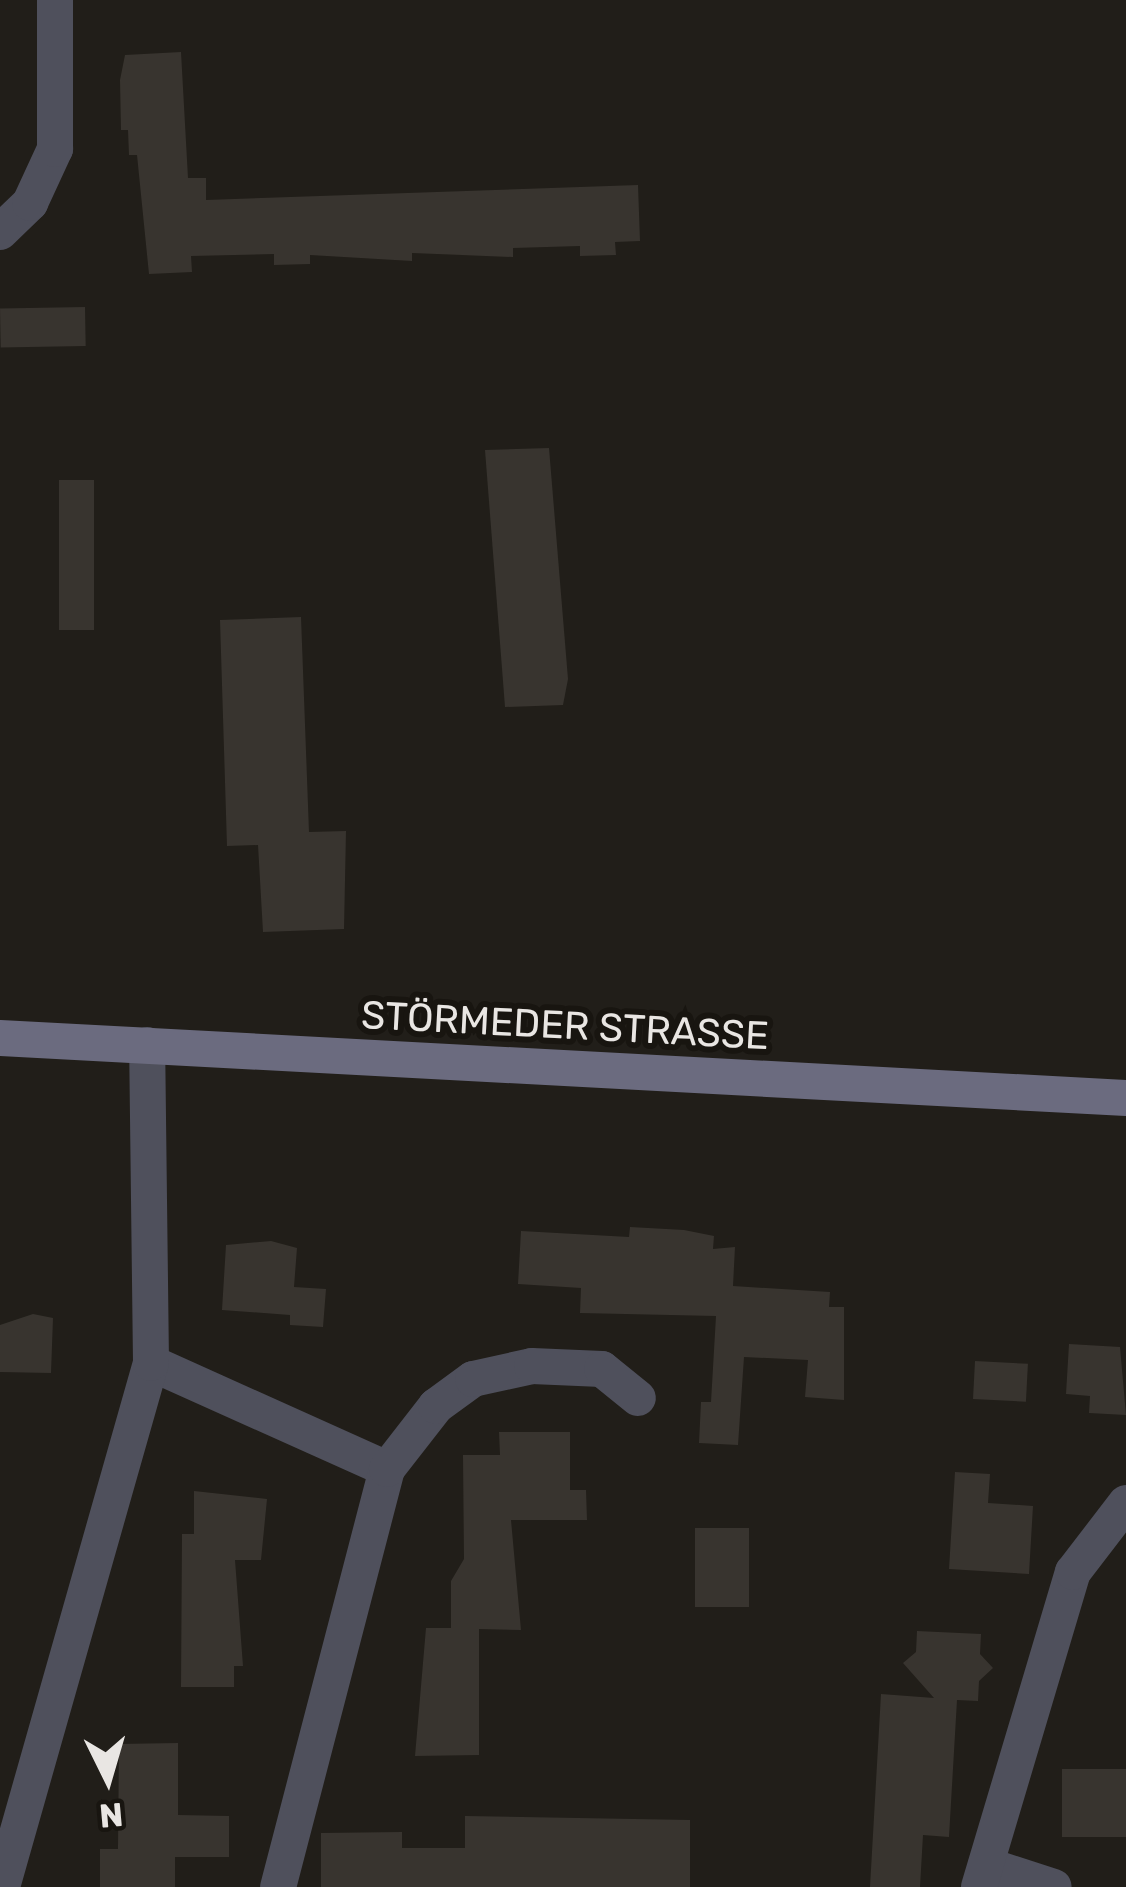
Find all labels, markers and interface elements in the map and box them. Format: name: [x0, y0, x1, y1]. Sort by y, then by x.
street label: STÖRMEDER STRASSE: [360, 992, 770, 1060]
north arrow: [48, 1719, 168, 1839]
text: N: [98, 1795, 125, 1836]

